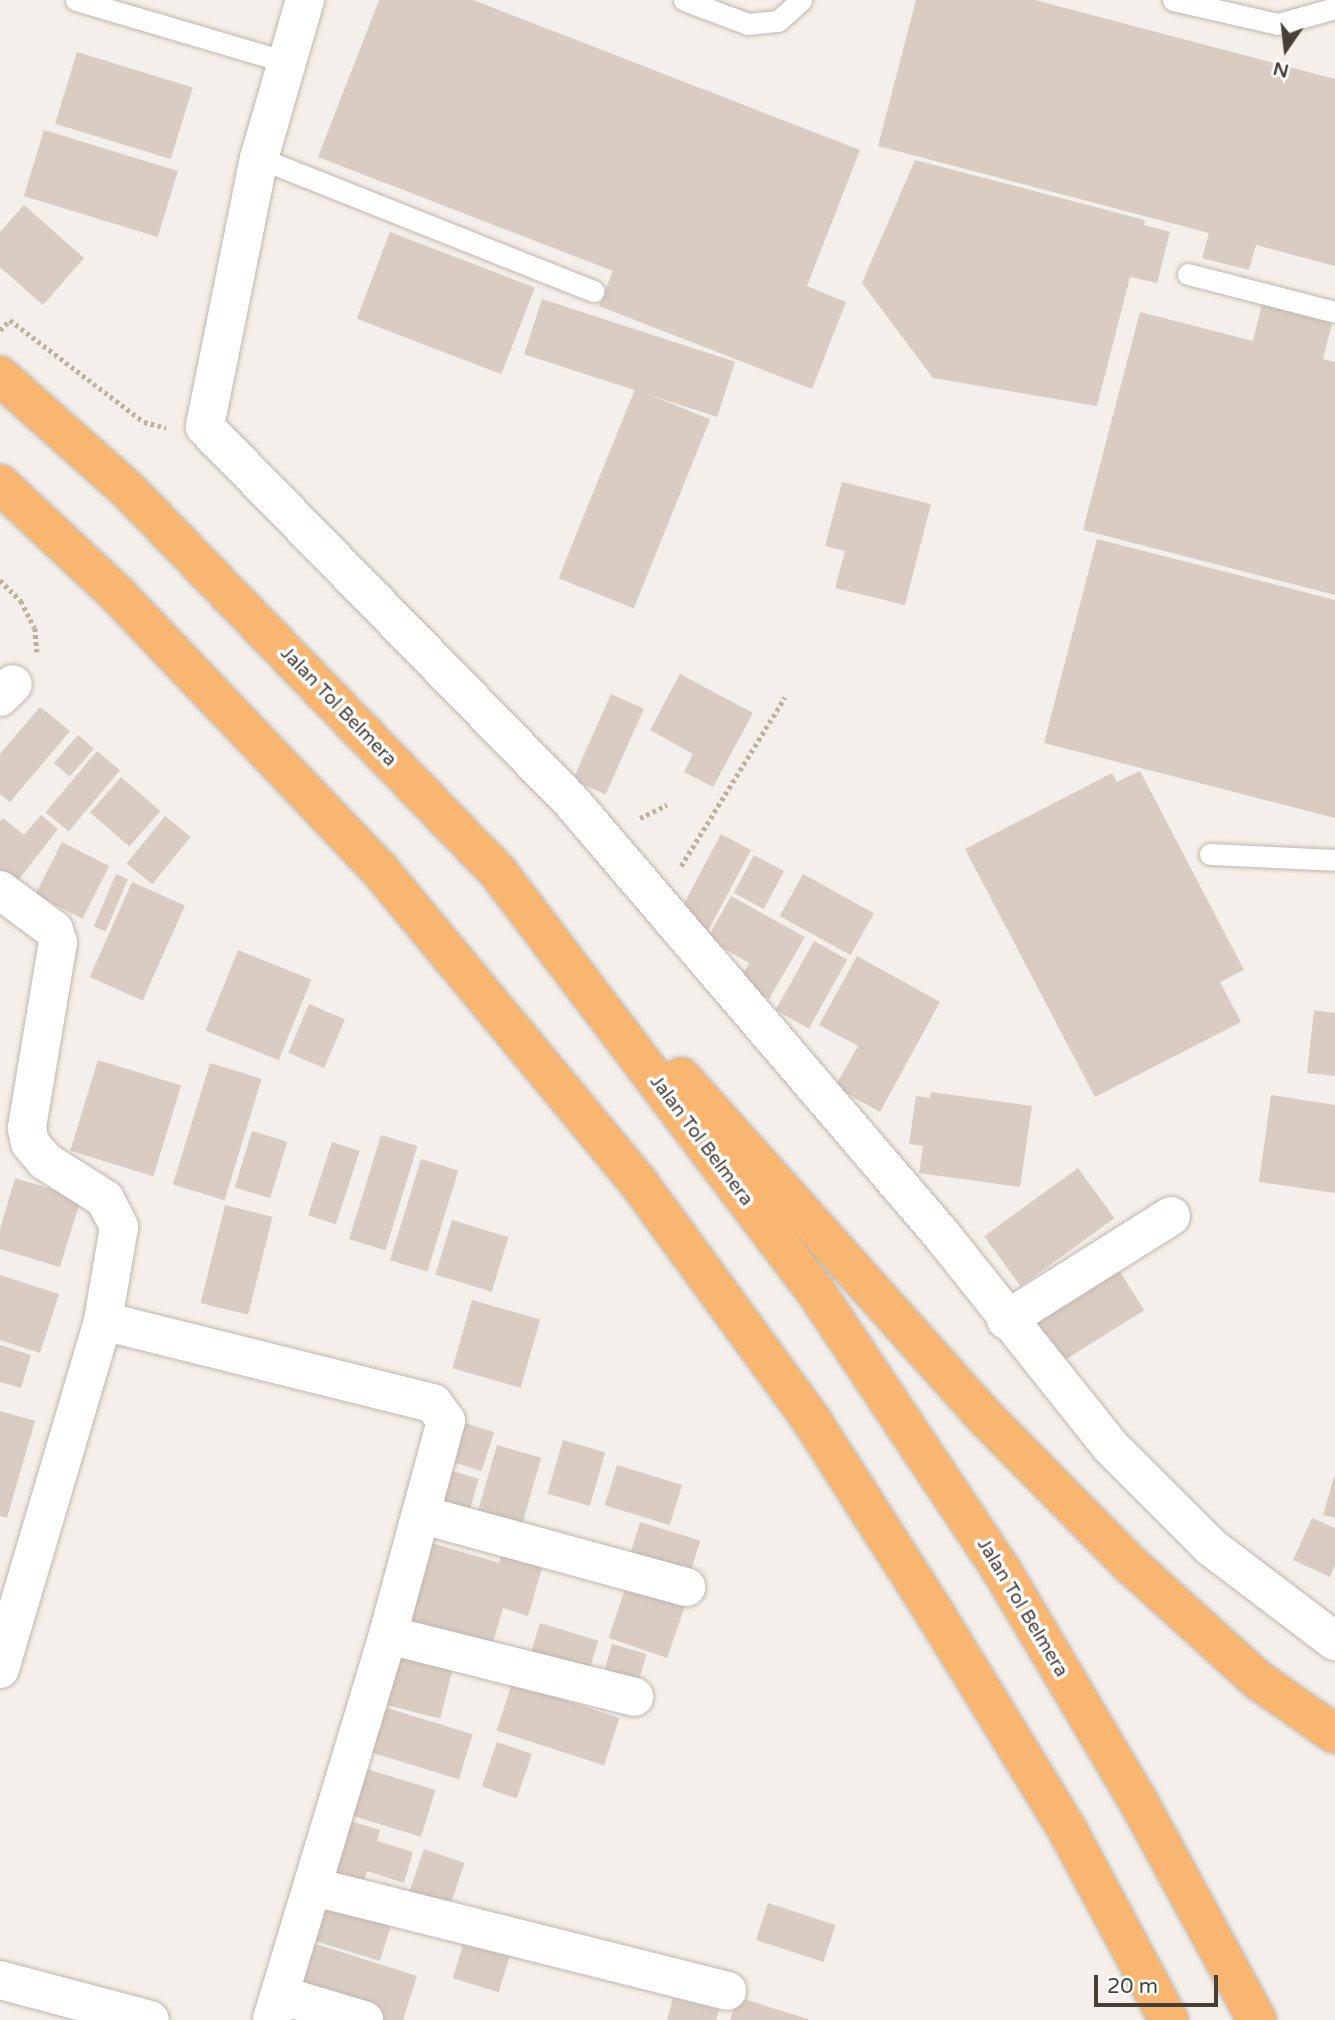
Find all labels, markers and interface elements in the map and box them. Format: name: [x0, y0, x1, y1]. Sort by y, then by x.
north arrow: [1251, 14, 1321, 84]
text: N: [1271, 57, 1291, 82]
street label: Jalan Tol Belmera: [275, 642, 401, 772]
street label: Jalan Tol Belmera: [644, 1071, 758, 1211]
street label: Jalan Tol Belmera: [972, 1535, 1072, 1681]
scale bar: [1097, 1960, 1221, 2004]
text: 20 m: [1107, 1974, 1158, 1999]

